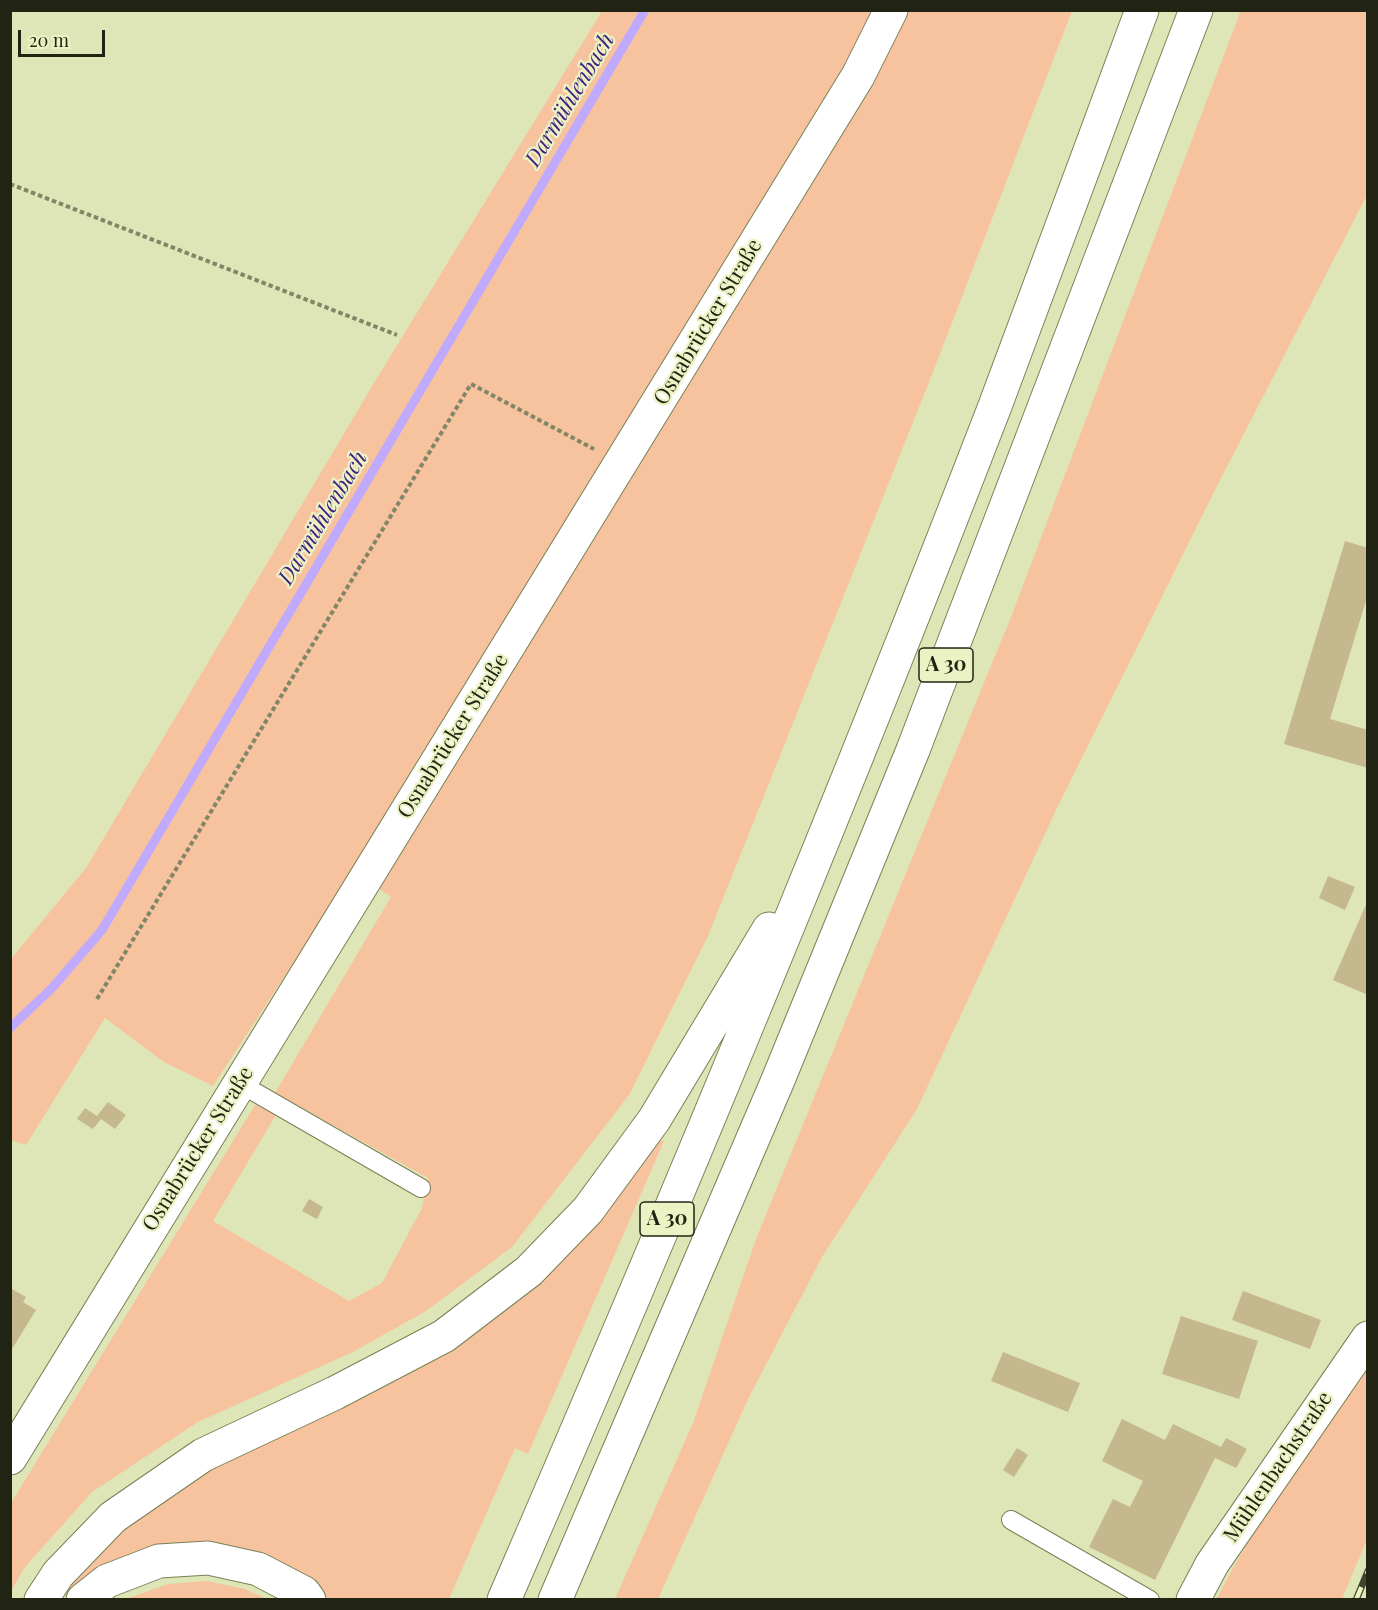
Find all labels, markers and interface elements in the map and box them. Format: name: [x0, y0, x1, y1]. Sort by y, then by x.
scale bar: [21, 18, 108, 56]
text: 20 m: [29, 28, 69, 52]
water label: Darmühlenbach: [520, 28, 620, 172]
street label: Osnabrücker Straße: [648, 234, 768, 410]
water label: Darmühlenbach: [273, 446, 373, 590]
road number: A 30: [919, 648, 973, 682]
street label: Osnabrücker Straße: [392, 649, 514, 823]
street label: Osnabrücker Straße: [137, 1062, 259, 1236]
road number: A 30: [640, 1202, 694, 1236]
street label: Mühlenbachstraße: [1218, 1387, 1338, 1547]

